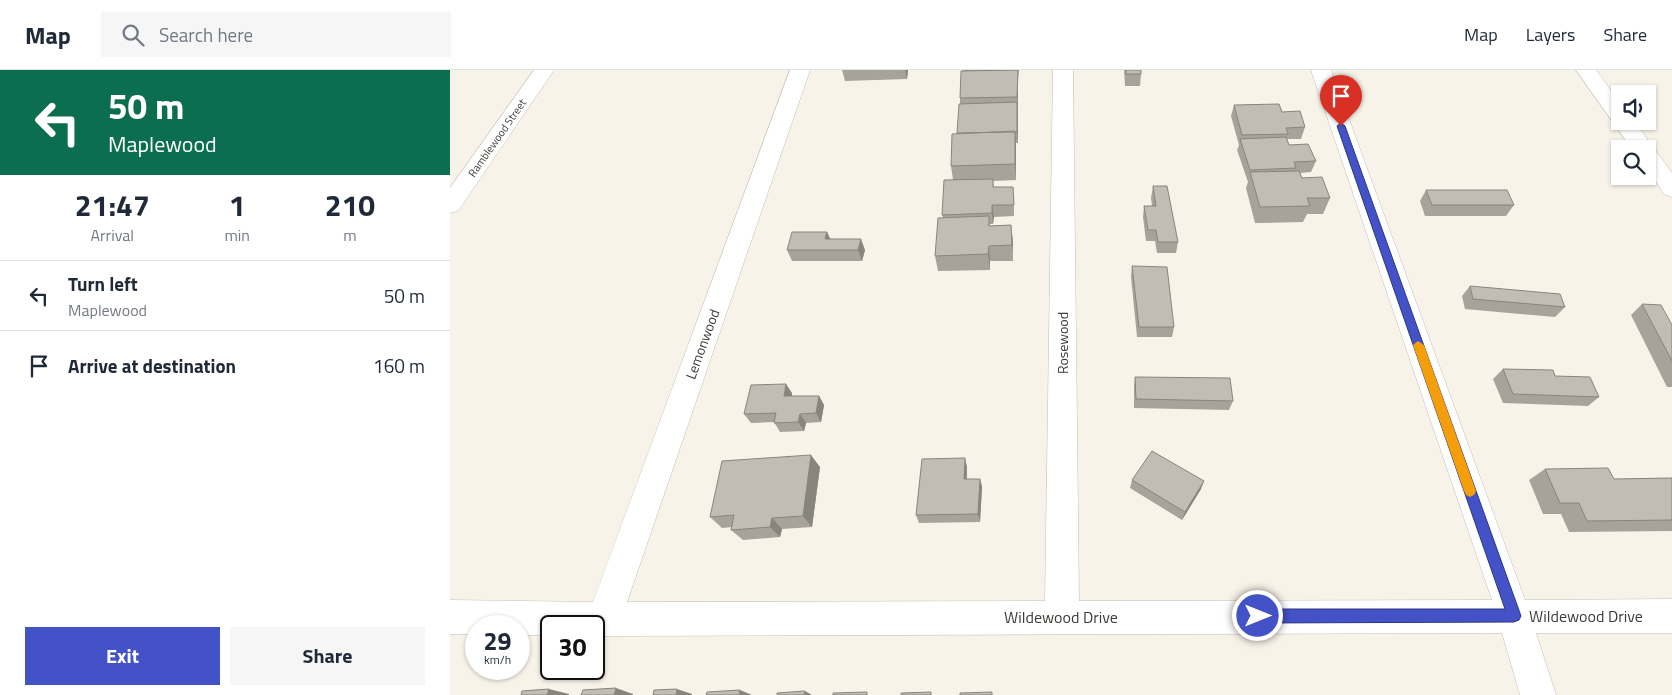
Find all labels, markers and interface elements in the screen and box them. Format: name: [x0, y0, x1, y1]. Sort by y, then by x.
search box: [101, 12, 451, 57]
text: Map: [25, 17, 71, 53]
text: Search here: [159, 20, 253, 49]
icon: search: [119, 21, 147, 49]
text: Map: [1464, 21, 1498, 48]
text: Layers: [1526, 21, 1575, 48]
text: Share: [1603, 21, 1647, 48]
pin: [1320, 75, 1362, 126]
text: 50 m: [108, 79, 184, 133]
icon: arrive: [1327, 82, 1355, 110]
map controls: [1611, 85, 1656, 185]
button: sound: [1611, 85, 1656, 130]
icon: left: [25, 90, 90, 155]
street label: Ramblewood Street: [464, 96, 530, 180]
text: Maplewood: [108, 127, 217, 161]
button: search: [1611, 140, 1656, 185]
text: 21:47: [75, 182, 150, 228]
text: 1: [229, 182, 246, 228]
text: 210: [325, 182, 375, 228]
text: Arrival: [91, 223, 134, 247]
text: min: [224, 223, 250, 247]
text: m: [343, 223, 357, 247]
text: Turn left: [68, 269, 138, 298]
text: 50 m: [384, 281, 425, 310]
icon: left: [25, 282, 53, 310]
text: Maplewood: [68, 298, 147, 322]
street label: Lemonwood: [680, 306, 724, 382]
street label: Rosewood: [1052, 312, 1073, 374]
text: Arrive at destination: [68, 351, 236, 380]
text: 160 m: [373, 351, 425, 380]
icon: arrive: [25, 352, 53, 380]
position arrow: [1231, 589, 1283, 641]
street label: Wildewood Drive: [1529, 604, 1643, 628]
street label: Wildewood Drive: [1004, 605, 1118, 629]
speed limit sign: 30: [540, 615, 605, 680]
text: 29: [483, 622, 512, 660]
button: Exit: [25, 627, 220, 685]
button: Share: [230, 627, 425, 685]
text: km/h: [484, 650, 511, 669]

